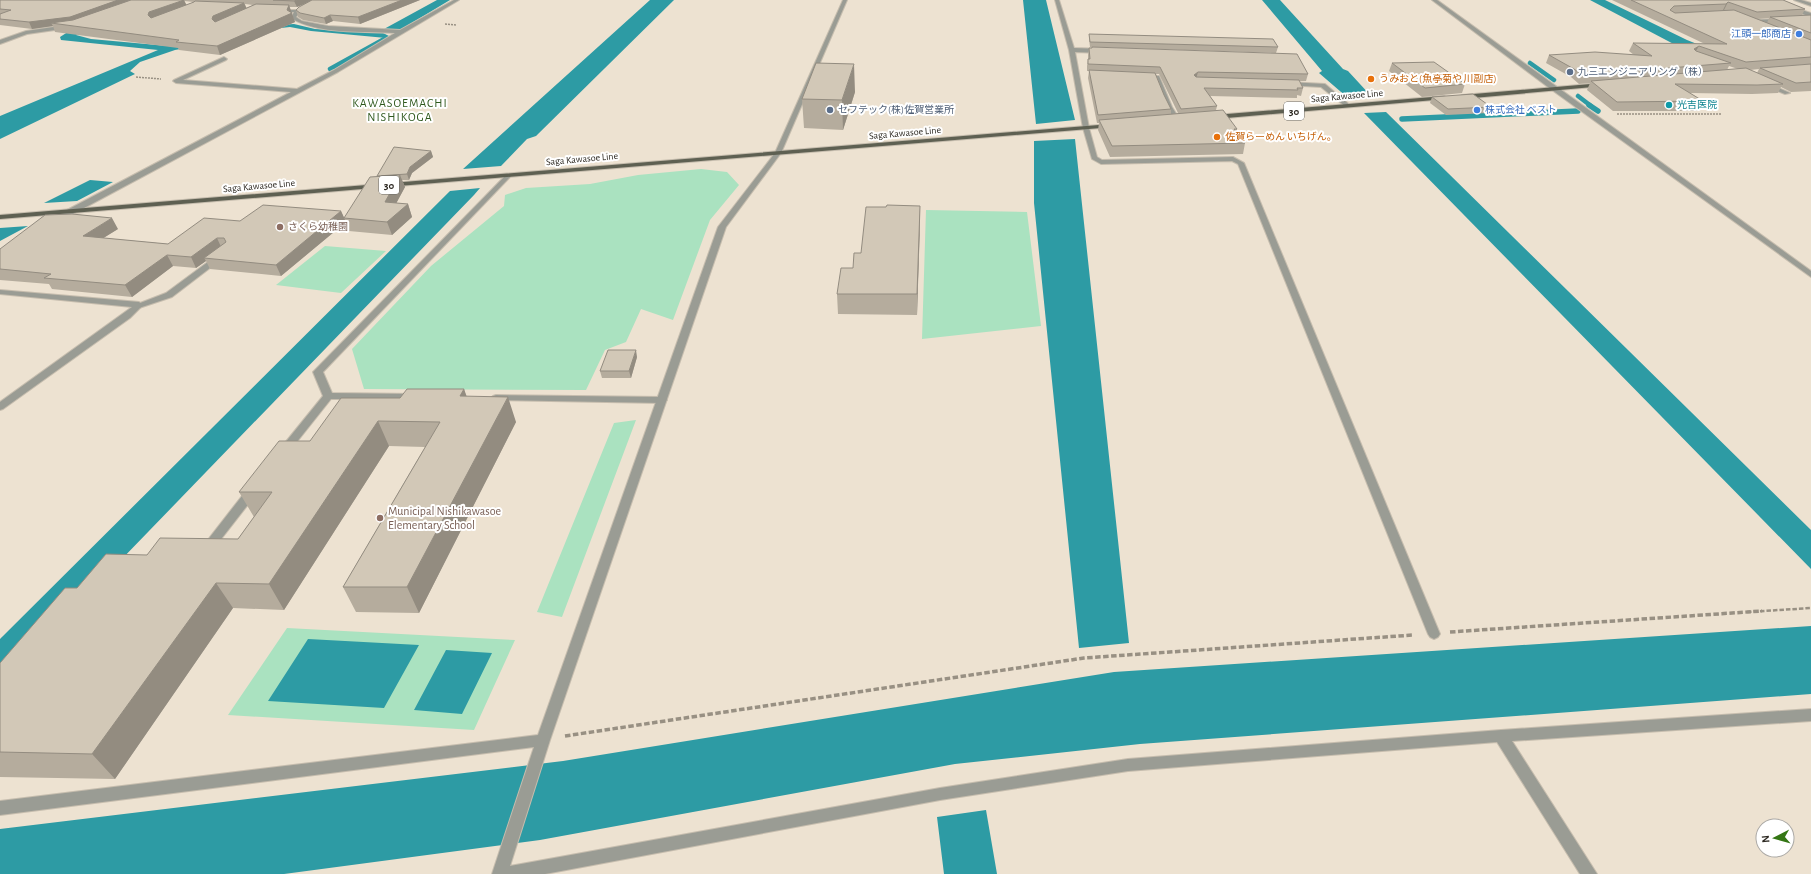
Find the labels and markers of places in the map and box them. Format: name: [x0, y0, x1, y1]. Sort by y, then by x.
place label: 江頭一郎商店: [1731, 28, 1791, 39]
marker: 江頭一郎商店: [1794, 29, 1804, 39]
place label: 九三エンジニアリング（株）: [1578, 66, 1708, 77]
marker: 九三エンジニアリング（株）: [1565, 67, 1575, 77]
place label: うみおと(魚亭菊や 川副店): [1379, 73, 1497, 84]
marker: うみおと(魚亭菊や 川副店): [1366, 74, 1376, 84]
place label: 光吉医院: [1677, 99, 1717, 110]
marker: 光吉医院: [1664, 100, 1674, 110]
place label: セフテック(株)佐賀営業所: [838, 104, 954, 115]
marker: セフテック(株)佐賀営業所: [825, 105, 835, 115]
marker: 株式会社 ベスト: [1472, 105, 1482, 115]
place label: 株式会社 ベスト: [1485, 105, 1557, 115]
place label: 佐賀らーめん いちげん。: [1225, 131, 1337, 142]
marker: 佐賀らーめん いちげん。: [1212, 132, 1222, 142]
place label: さくら幼稚園: [288, 221, 348, 232]
marker: さくら幼稚園: [275, 222, 285, 232]
place label: Municipal Nishikawasoe Elementary School: [388, 505, 501, 532]
marker: Municipal Nishikawasoe Elementary School: [375, 513, 385, 523]

